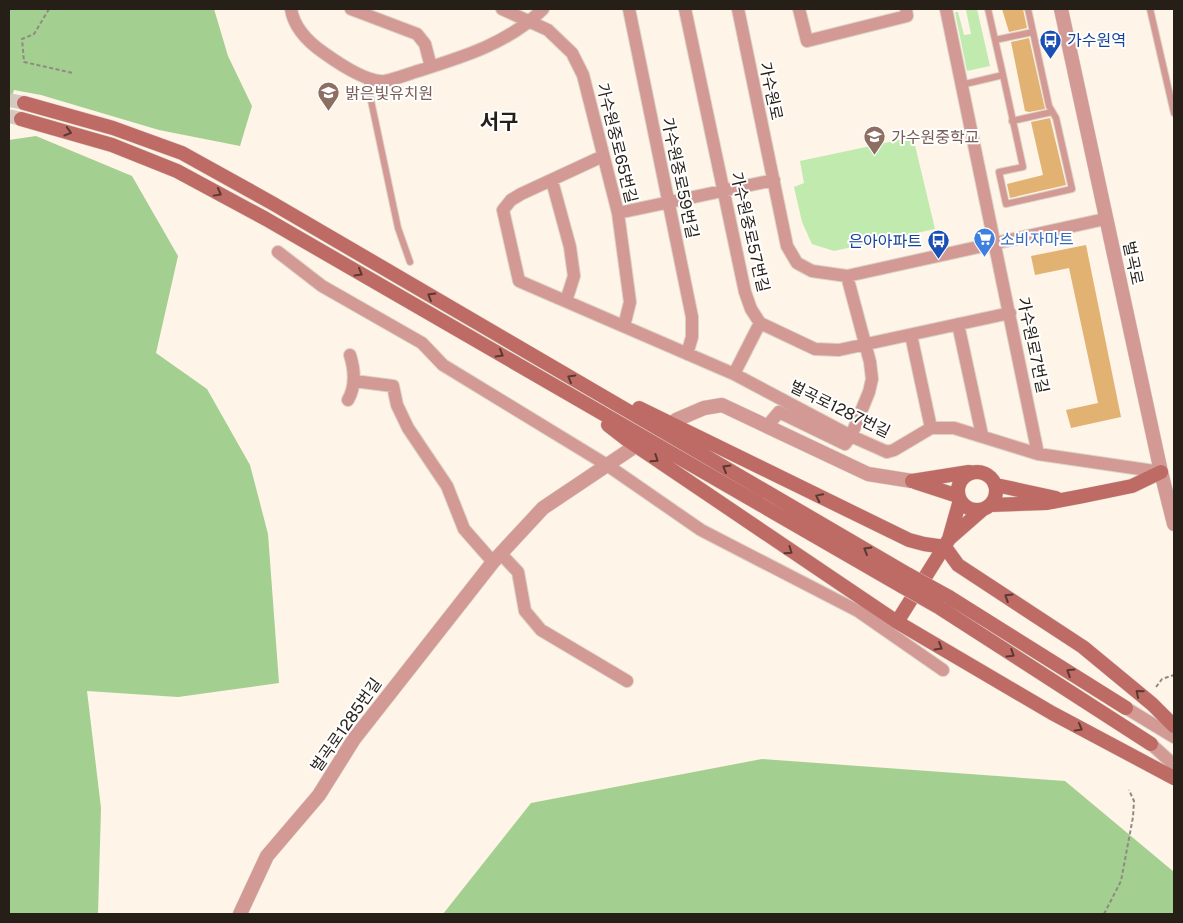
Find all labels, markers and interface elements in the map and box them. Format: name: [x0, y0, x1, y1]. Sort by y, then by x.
bus stop icon: 가수원역: [1039, 28, 1063, 59]
place label: 가수원역: [1067, 31, 1126, 50]
street label: 가수원로: [756, 60, 786, 122]
school or university icon: 밝은빛유치원: [317, 81, 341, 112]
street label: 가수원중로65번길: [593, 81, 641, 205]
place label: 밝은빛유치원: [345, 84, 433, 103]
district label: 서구: [480, 109, 518, 134]
street label: 가수원중로59번길: [658, 116, 702, 240]
school or university icon: 가수원중학교: [863, 125, 887, 156]
one-way arrow: [63, 126, 72, 137]
place label: 가수원중학교: [891, 128, 979, 147]
street label: 가수원중로57번길: [727, 170, 773, 294]
one-way arrow: [212, 187, 221, 197]
supermarket icon: 소비자마트: [972, 227, 996, 258]
bus stop icon: 은아아파트: [926, 229, 950, 260]
place label: 소비자마트: [1000, 230, 1074, 249]
place label: 은아아파트: [848, 232, 922, 251]
street label: 벌곡로: [1119, 239, 1147, 287]
one-way arrow: [354, 267, 363, 277]
one-way arrow: [427, 292, 436, 302]
street label: 가수원로7번길: [1014, 295, 1052, 395]
one-way arrow: [494, 348, 503, 358]
one-way arrow: [567, 374, 576, 384]
street label: 벌곡로1287번길: [787, 376, 893, 442]
one-way arrow: [649, 453, 659, 462]
one-way arrow: [723, 465, 732, 475]
one-way arrow: [815, 493, 824, 503]
one-way arrow: [783, 545, 793, 554]
one-way arrow: [863, 547, 872, 557]
one-way arrow: [1005, 593, 1014, 603]
one-way arrow: [933, 641, 942, 651]
one-way arrow: [1005, 647, 1014, 657]
one-way arrow: [1066, 669, 1075, 679]
street label: 벌곡로1285번길: [307, 674, 385, 776]
one-way arrow: [1135, 690, 1144, 699]
one-way arrow: [1074, 722, 1083, 732]

